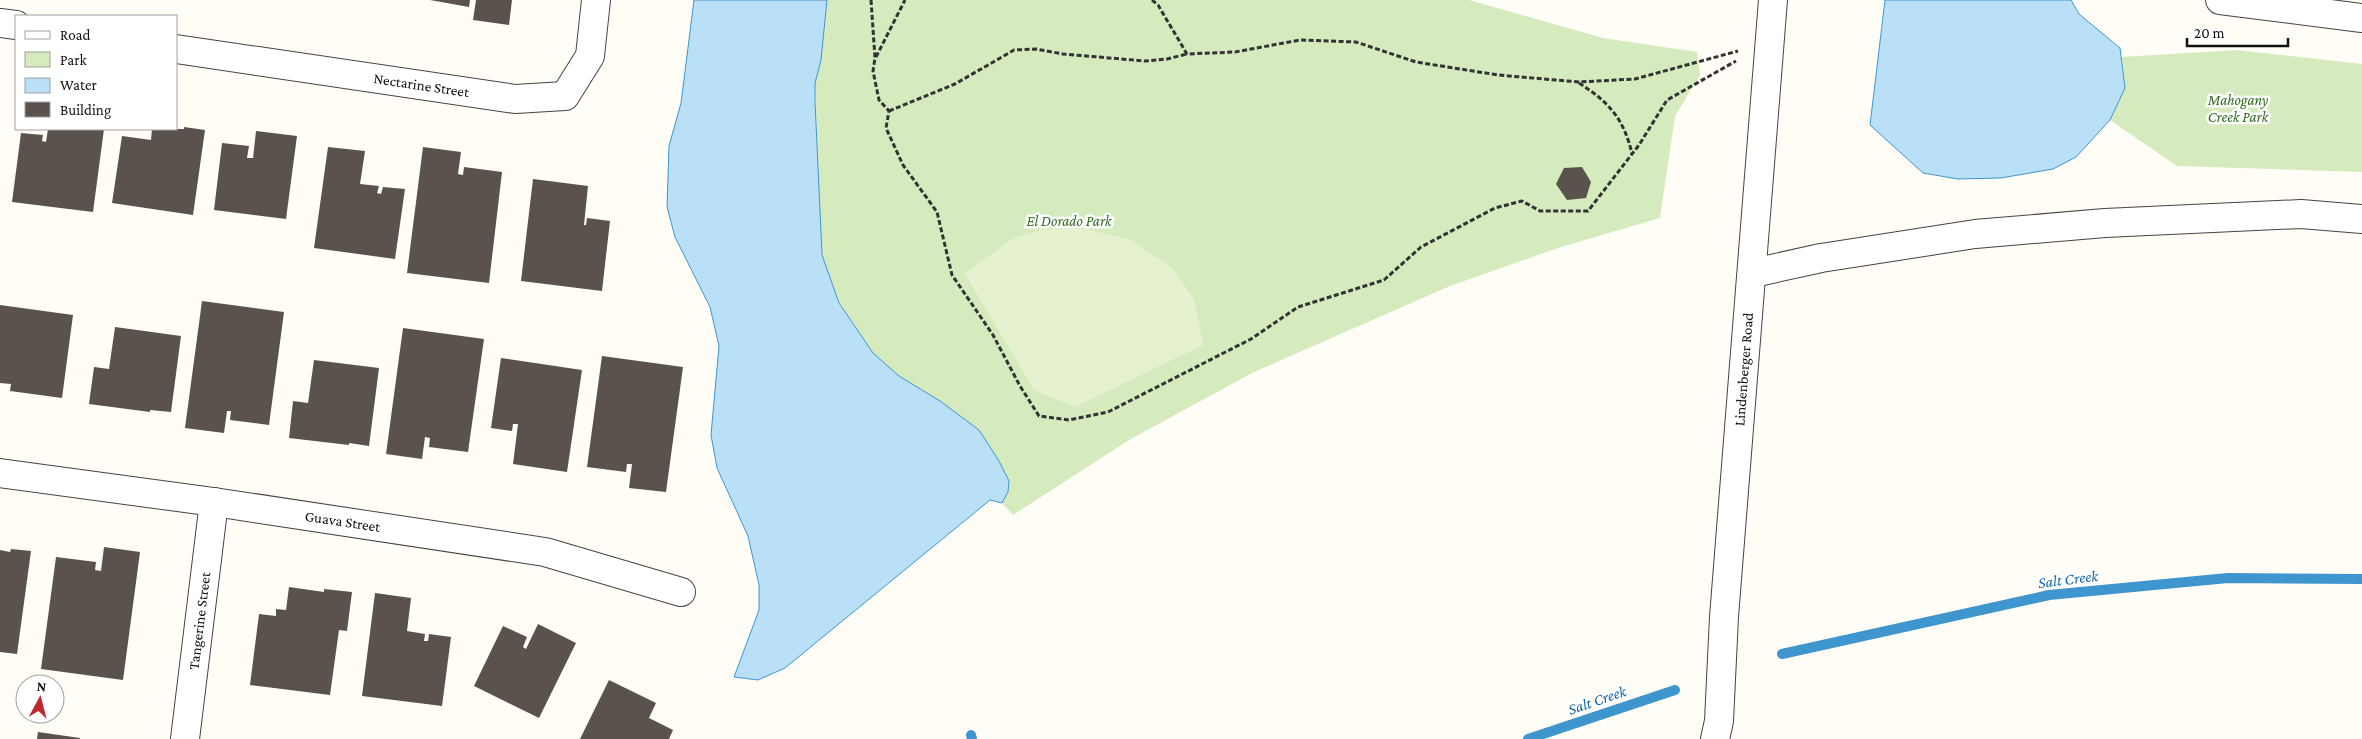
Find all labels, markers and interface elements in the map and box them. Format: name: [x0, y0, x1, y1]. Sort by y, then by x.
legend: [15, 15, 178, 130]
scale bar: [2187, 15, 2288, 47]
text: 20 m: [2194, 25, 2225, 41]
text: Road: [60, 27, 91, 43]
text: Park: [60, 52, 87, 68]
street label: Nectarine Street: [372, 70, 471, 100]
text: Water: [60, 77, 97, 93]
park label: Mahogany Creek Park: [2207, 92, 2270, 125]
text: Building: [60, 102, 111, 119]
park label: El Dorado Park: [1026, 213, 1113, 229]
street label: Lindenberger Road: [1731, 312, 1756, 427]
street label: Guava Street: [304, 508, 382, 535]
water label: Salt Creek: [2037, 567, 2100, 591]
street label: Tangerine Street: [186, 570, 213, 671]
north arrow: [15, 674, 65, 724]
text: N: [36, 678, 48, 695]
water label: Salt Creek: [1566, 682, 1629, 718]

